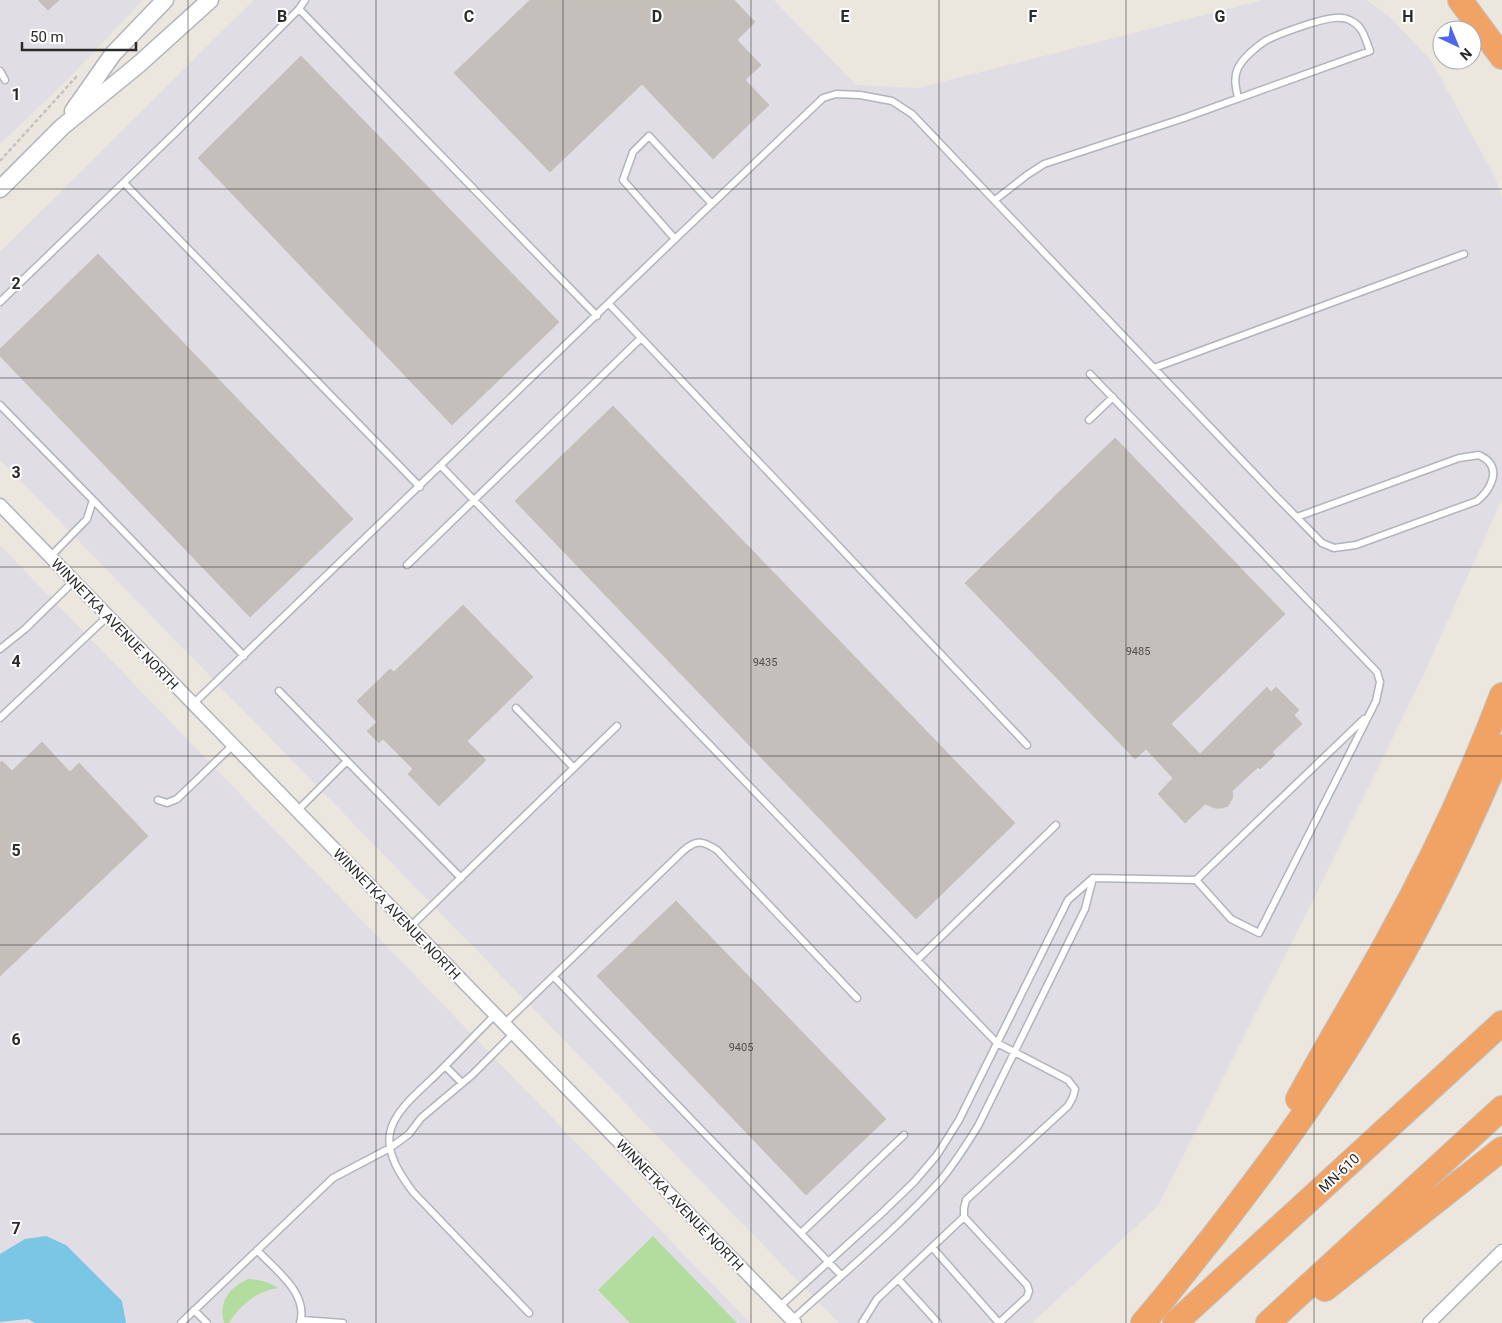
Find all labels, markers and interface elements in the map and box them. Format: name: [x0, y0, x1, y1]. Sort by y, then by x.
text: B: [277, 7, 287, 26]
text: C: [464, 7, 474, 26]
text: D: [652, 7, 662, 26]
text: E: [841, 7, 850, 26]
text: F: [1029, 7, 1038, 26]
text: G: [1215, 7, 1226, 26]
text: H: [1402, 7, 1414, 26]
scale bar: [22, 20, 136, 52]
north arrow: [1432, 20, 1482, 70]
text: 50 m: [30, 28, 64, 46]
text: N: [1457, 45, 1475, 64]
text: 1: [11, 85, 21, 104]
text: 2: [11, 274, 21, 293]
text: 3: [11, 463, 21, 482]
street label: WINNETKA AVENUE NORTH: [48, 555, 182, 693]
house number: 9485: [1126, 645, 1150, 658]
text: 4: [11, 652, 21, 671]
house number: 9435: [753, 656, 777, 669]
text: 5: [11, 841, 21, 860]
street label: WINNETKA AVENUE NORTH: [330, 845, 464, 983]
text: 6: [11, 1030, 21, 1049]
house number: 9405: [729, 1041, 753, 1054]
street label: WINNETKA AVENUE NORTH: [613, 1136, 747, 1274]
street label: MN-610: [1315, 1150, 1363, 1196]
text: 7: [11, 1219, 21, 1238]

